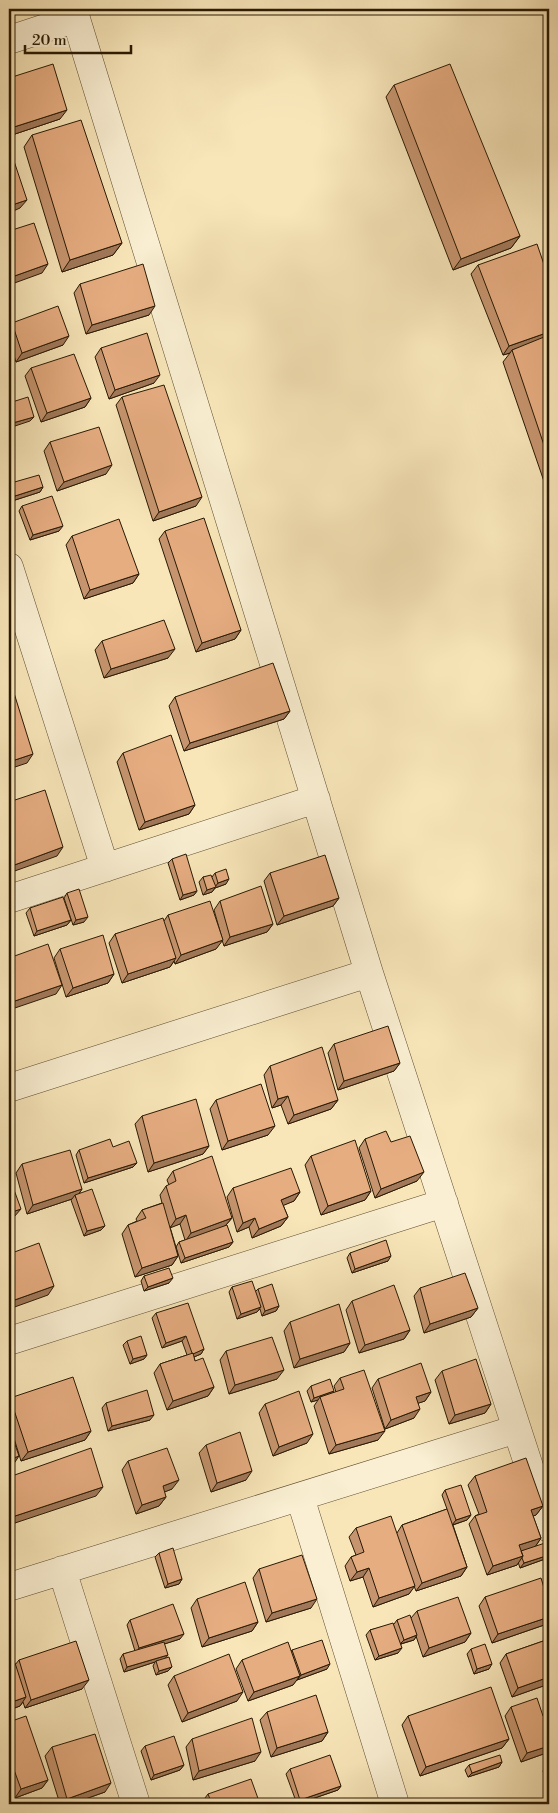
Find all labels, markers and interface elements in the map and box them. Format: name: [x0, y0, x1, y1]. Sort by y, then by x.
scale bar: [25, 22, 131, 54]
text: 20 m: [32, 31, 67, 50]

